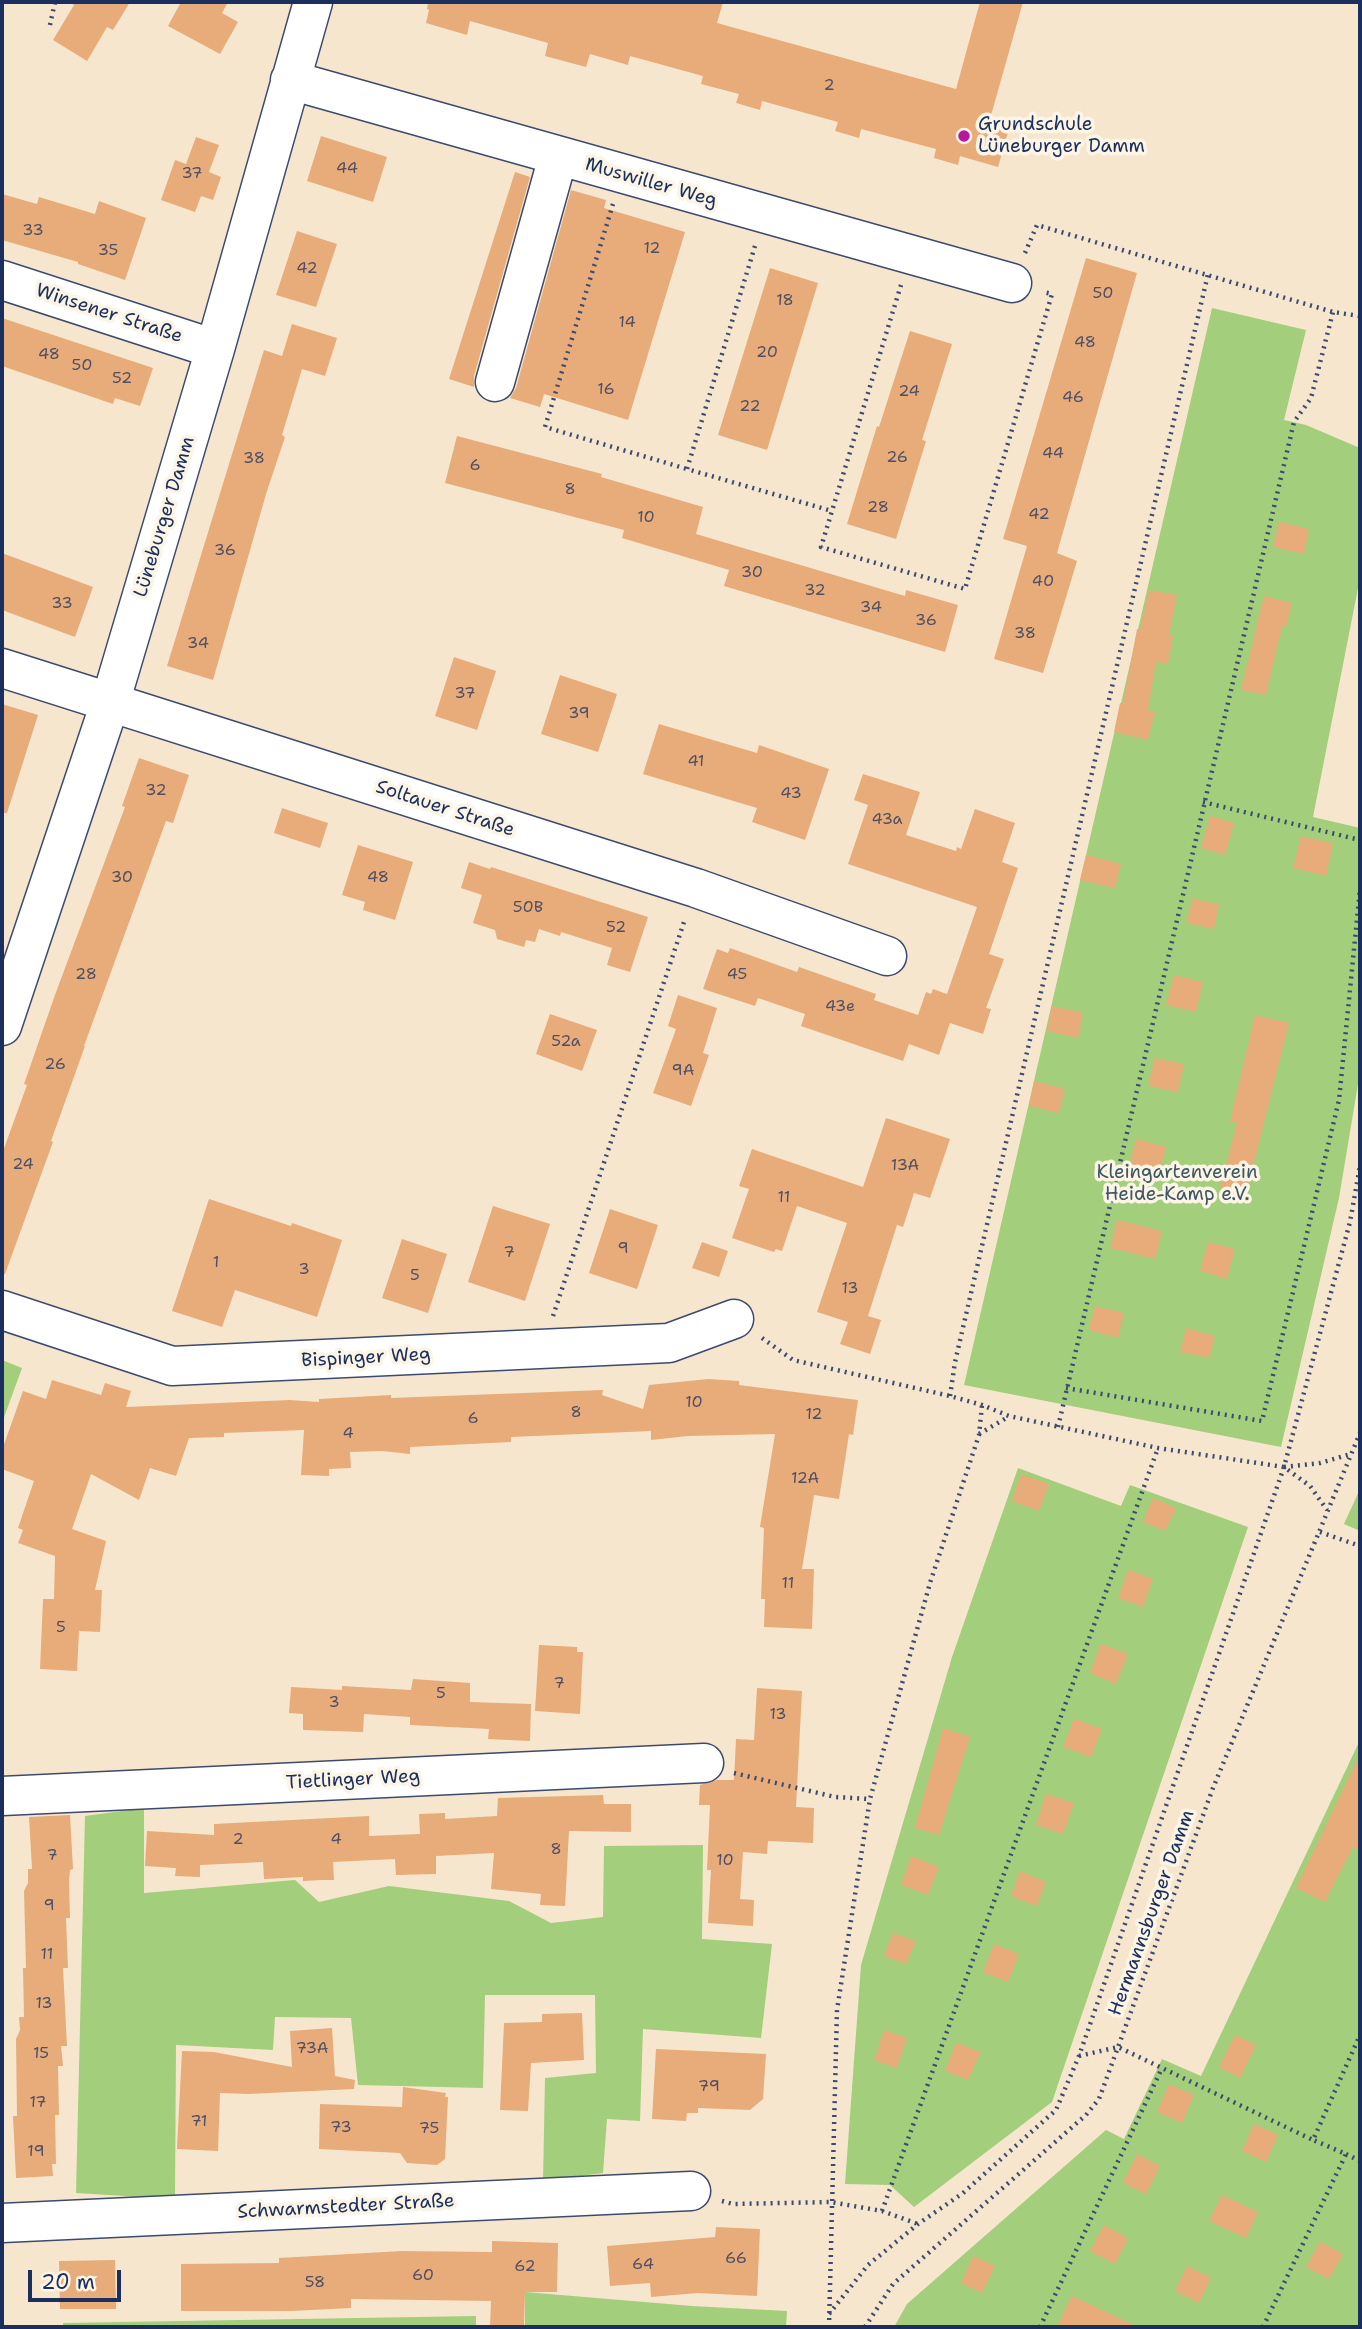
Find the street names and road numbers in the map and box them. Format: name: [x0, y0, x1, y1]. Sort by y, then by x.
street label: Muswiller Weg: [582, 153, 720, 213]
street label: Winsener Straße: [33, 279, 185, 349]
street label: Lüneburger Damm: [130, 434, 200, 600]
street label: Soltauer Straße: [373, 776, 517, 842]
street label: Bispinger Weg: [301, 1343, 431, 1373]
street label: Tietlinger Weg: [285, 1765, 421, 1795]
street label: Hermannsburger Damm: [1104, 1807, 1200, 2019]
street label: Schwarmstedter Straße: [237, 2190, 455, 2224]

